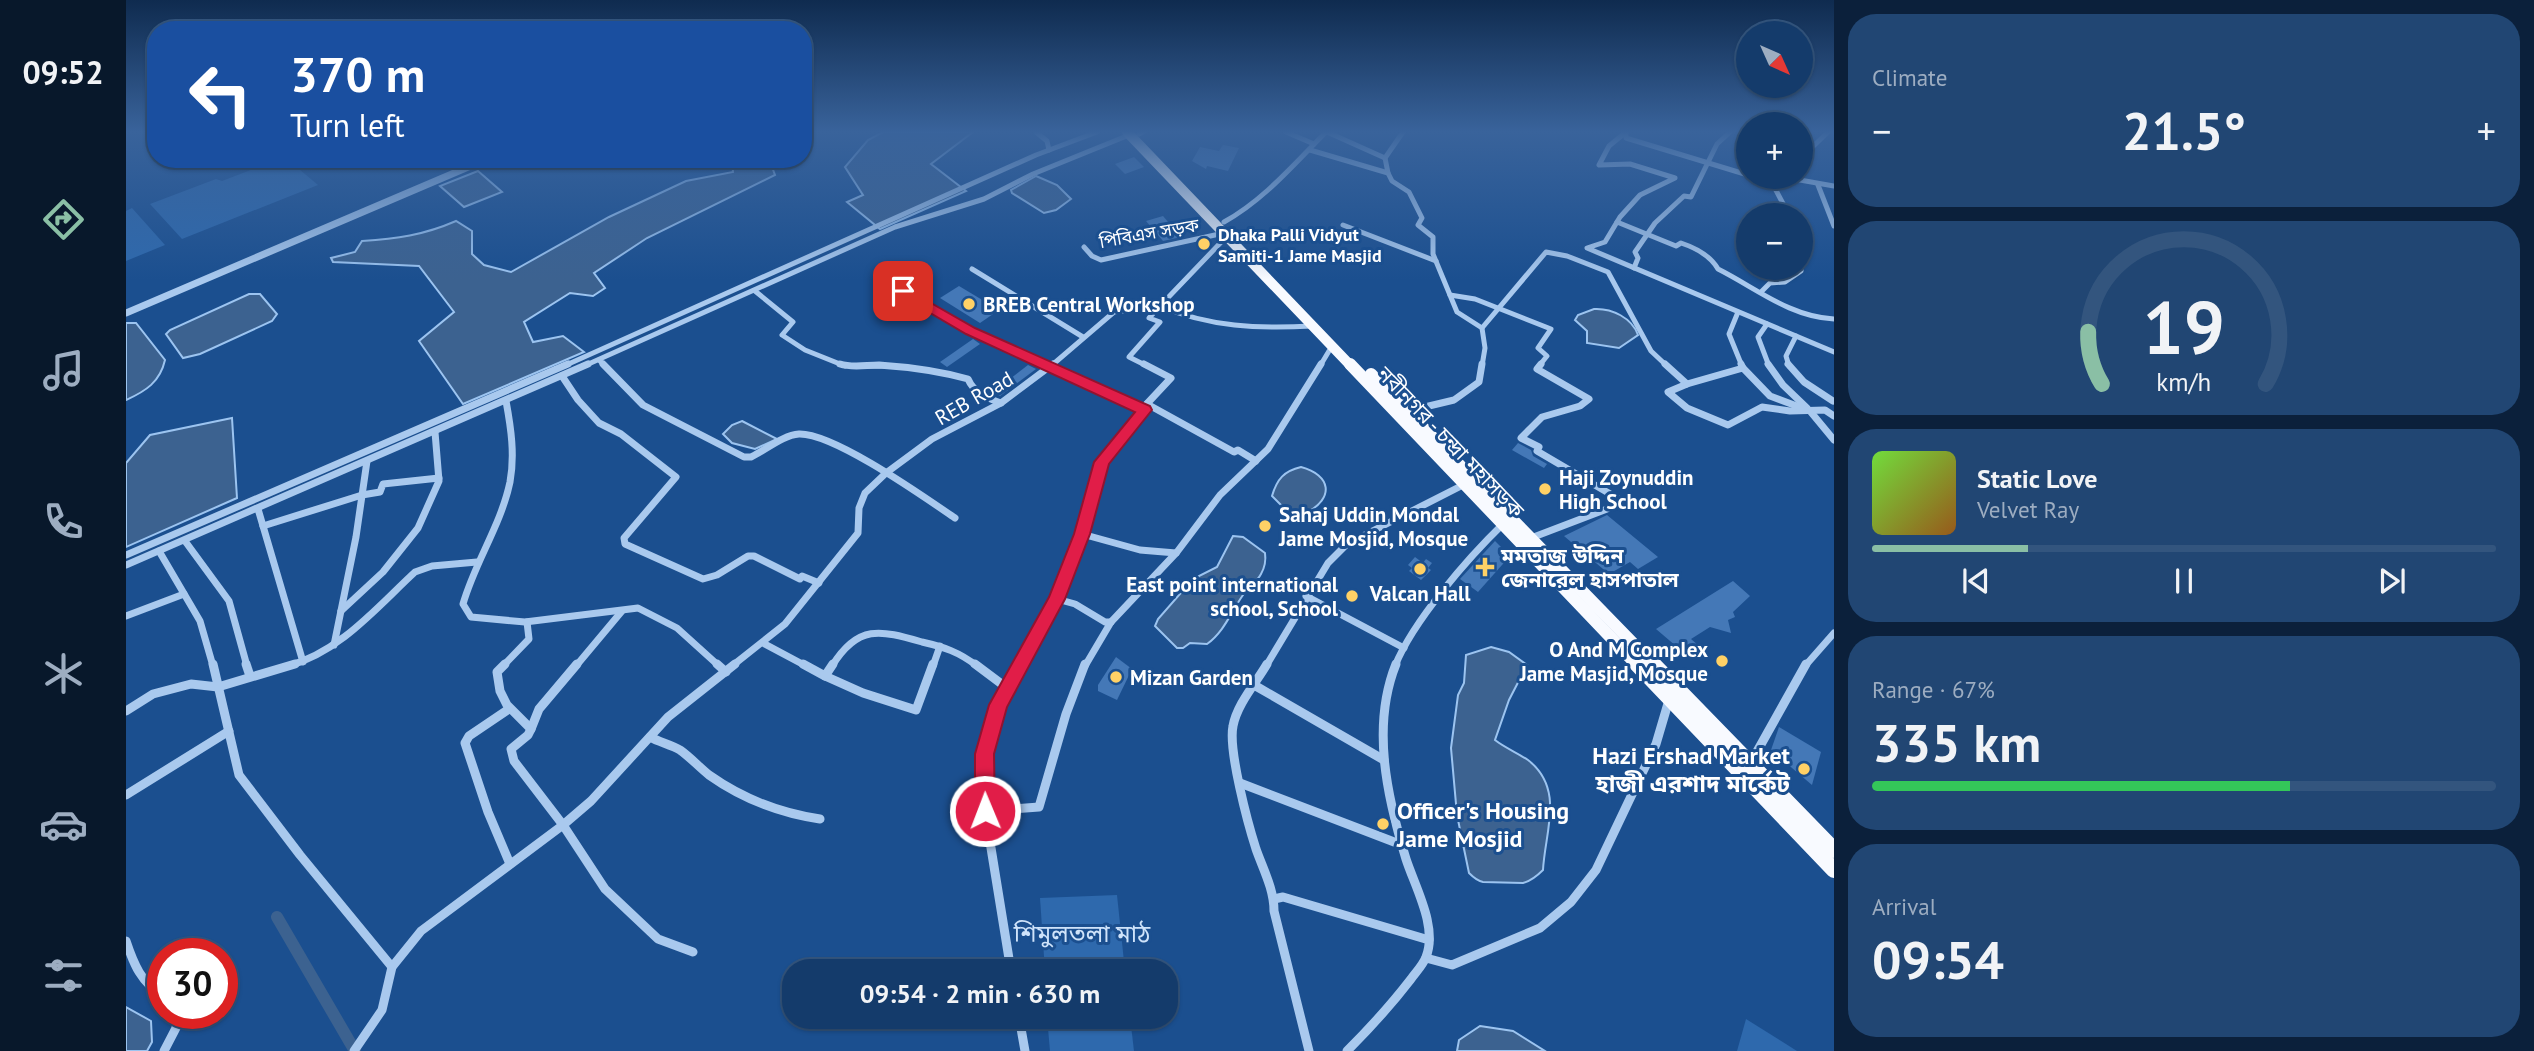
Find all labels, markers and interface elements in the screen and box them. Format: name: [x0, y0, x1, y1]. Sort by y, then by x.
north arrow: [1736, 21, 1813, 98]
map controls: [1736, 21, 1813, 280]
text: 370 m: [290, 42, 425, 106]
icon: left: [175, 49, 266, 140]
text: 09:52: [22, 51, 104, 93]
text: Climate: [1872, 63, 1947, 92]
text: 21.5°: [2122, 97, 2246, 164]
text: Turn left: [290, 104, 405, 146]
text: −: [1872, 106, 1891, 155]
text: +: [2477, 106, 2496, 155]
button: +: [1736, 112, 1813, 189]
icon: directions: [39, 195, 88, 244]
button: −: [1736, 203, 1813, 280]
street label: পিবিএস সড়ক: [1096, 213, 1201, 253]
place label: Dhaka Palli Vidyut Samiti-1 Jame Masjid: [1218, 223, 1382, 267]
marker: Dhaka Palli Vidyut Samiti-1 Jame Masjid: [1196, 236, 1212, 252]
pin: [873, 261, 933, 321]
icon: arrive: [884, 272, 922, 310]
text: 19: [2143, 281, 2225, 375]
place label: BREB Central Workshop: [983, 291, 1195, 318]
marker: BREB Central Workshop: [961, 296, 977, 312]
icon: music: [39, 346, 88, 395]
street label: নবীনগর - চন্দ্রা মহাসড়ক: [1371, 360, 1531, 524]
street label: REB Road: [930, 365, 1018, 431]
text: km/h: [2157, 366, 2211, 398]
text: Static Love: [1977, 462, 2098, 495]
place label: Haji Zoynuddin High School: [1559, 464, 1694, 515]
marker: Haji Zoynuddin High School: [1537, 481, 1553, 497]
text: Velvet Ray: [1977, 495, 2079, 524]
icon: phone: [39, 497, 88, 546]
place label: Sahaj Uddin Mondal Jame Mosjid, Mosque: [1278, 501, 1468, 552]
marker: Sahaj Uddin Mondal Jame Mosjid, Mosque: [1257, 518, 1273, 534]
place label: মমতাজ উদ্দিন জেনারেল হাসপাতাল: [1500, 542, 1680, 593]
marker: মমতাজ উদ্দিন জেনারেল হাসপাতাল: [1475, 557, 1495, 577]
marker: Valcan Hall: [1412, 561, 1428, 577]
icon: previous: [1957, 562, 1995, 600]
icon: pause: [2165, 562, 2203, 600]
icon: next: [2373, 562, 2411, 600]
place label: East point international school, School: [1126, 571, 1339, 622]
place label: Valcan Hall: [1369, 580, 1471, 607]
marker: East point international school, School: [1344, 588, 1360, 604]
place label: O And M Complex Jame Masjid, Mosque: [1519, 636, 1708, 687]
icon: climate: [39, 649, 88, 698]
marker: O And M Complex Jame Masjid, Mosque: [1714, 653, 1730, 669]
place label: Mizan Garden: [1130, 664, 1253, 691]
marker: Mizan Garden: [1108, 669, 1124, 685]
text: Range · 67%: [1872, 675, 1995, 704]
text: 335 km: [1872, 709, 2041, 776]
place label: Hazi Ershad Market হাজী এরশাদ মার্কেট: [1592, 740, 1791, 799]
marker: Hazi Ershad Market হাজী এরশাদ মার্কেট: [1796, 761, 1812, 777]
position arrow: [948, 774, 1022, 848]
place label: Officer's Housing Jame Mosjid: [1396, 795, 1569, 854]
icon: car: [39, 800, 88, 849]
marker: Officer's Housing Jame Mosjid: [1375, 816, 1391, 832]
text: Arrival: [1872, 892, 1936, 921]
park label: শিমুলতলা মাঠ: [1013, 918, 1151, 949]
text: 09:54: [1872, 926, 2004, 993]
speed limit sign: 30: [147, 938, 238, 1029]
icon: filters: [39, 951, 88, 1000]
text: 09:54 · 2 min · 630 m: [860, 977, 1100, 1010]

